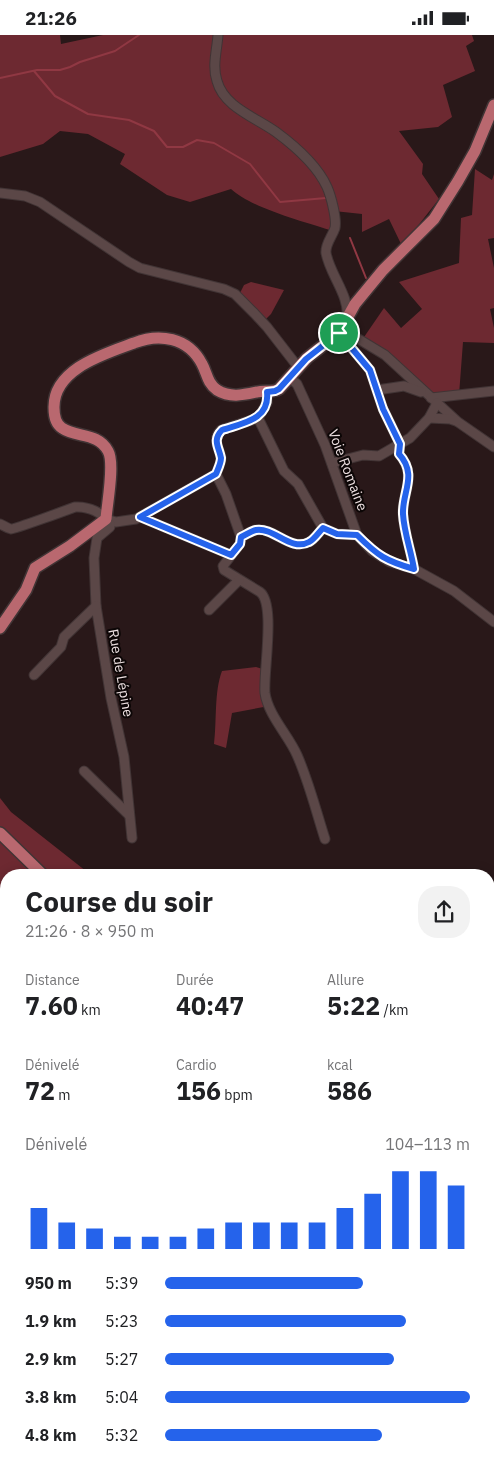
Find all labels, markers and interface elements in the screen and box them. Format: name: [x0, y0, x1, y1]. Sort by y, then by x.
text: 21:26: [25, 6, 77, 30]
pin: [318, 312, 360, 354]
icon: arrive: [325, 319, 353, 347]
street label: Voie Romaine: [324, 427, 372, 514]
street label: Rue de Lépine: [104, 628, 138, 719]
text: Course du soir: [25, 883, 213, 920]
button: share: [418, 886, 470, 938]
text: 21:26 · 8 × 950 m: [25, 921, 154, 941]
text: Distance: [25, 971, 80, 989]
text: Durée: [176, 971, 214, 989]
text: Allure: [327, 971, 364, 989]
text: 7.60: [25, 989, 78, 1022]
text: 40:47: [176, 989, 244, 1022]
text: 5:22: [327, 989, 380, 1022]
text: km: [78, 1001, 101, 1019]
text: /km: [380, 1001, 409, 1019]
text: Dénivelé: [25, 1056, 80, 1074]
text: Cardio: [176, 1056, 217, 1074]
text: kcal: [327, 1056, 352, 1074]
text: 72: [25, 1074, 55, 1107]
text: 156: [176, 1074, 221, 1107]
text: 586: [327, 1074, 372, 1107]
text: m: [55, 1086, 71, 1104]
text: bpm: [221, 1086, 253, 1104]
text: Dénivelé: [25, 1134, 87, 1154]
text: 104–113 m: [385, 1134, 470, 1154]
text: 950 m: [25, 1273, 72, 1293]
text: 5:39: [105, 1273, 138, 1293]
text: 1.9 km: [25, 1311, 76, 1331]
text: 5:23: [105, 1311, 138, 1331]
text: 2.9 km: [25, 1349, 76, 1369]
text: 5:27: [105, 1349, 138, 1369]
text: 3.8 km: [25, 1387, 76, 1407]
text: 5:04: [105, 1387, 138, 1407]
text: 4.8 km: [25, 1425, 76, 1445]
text: 5:32: [105, 1425, 138, 1445]

